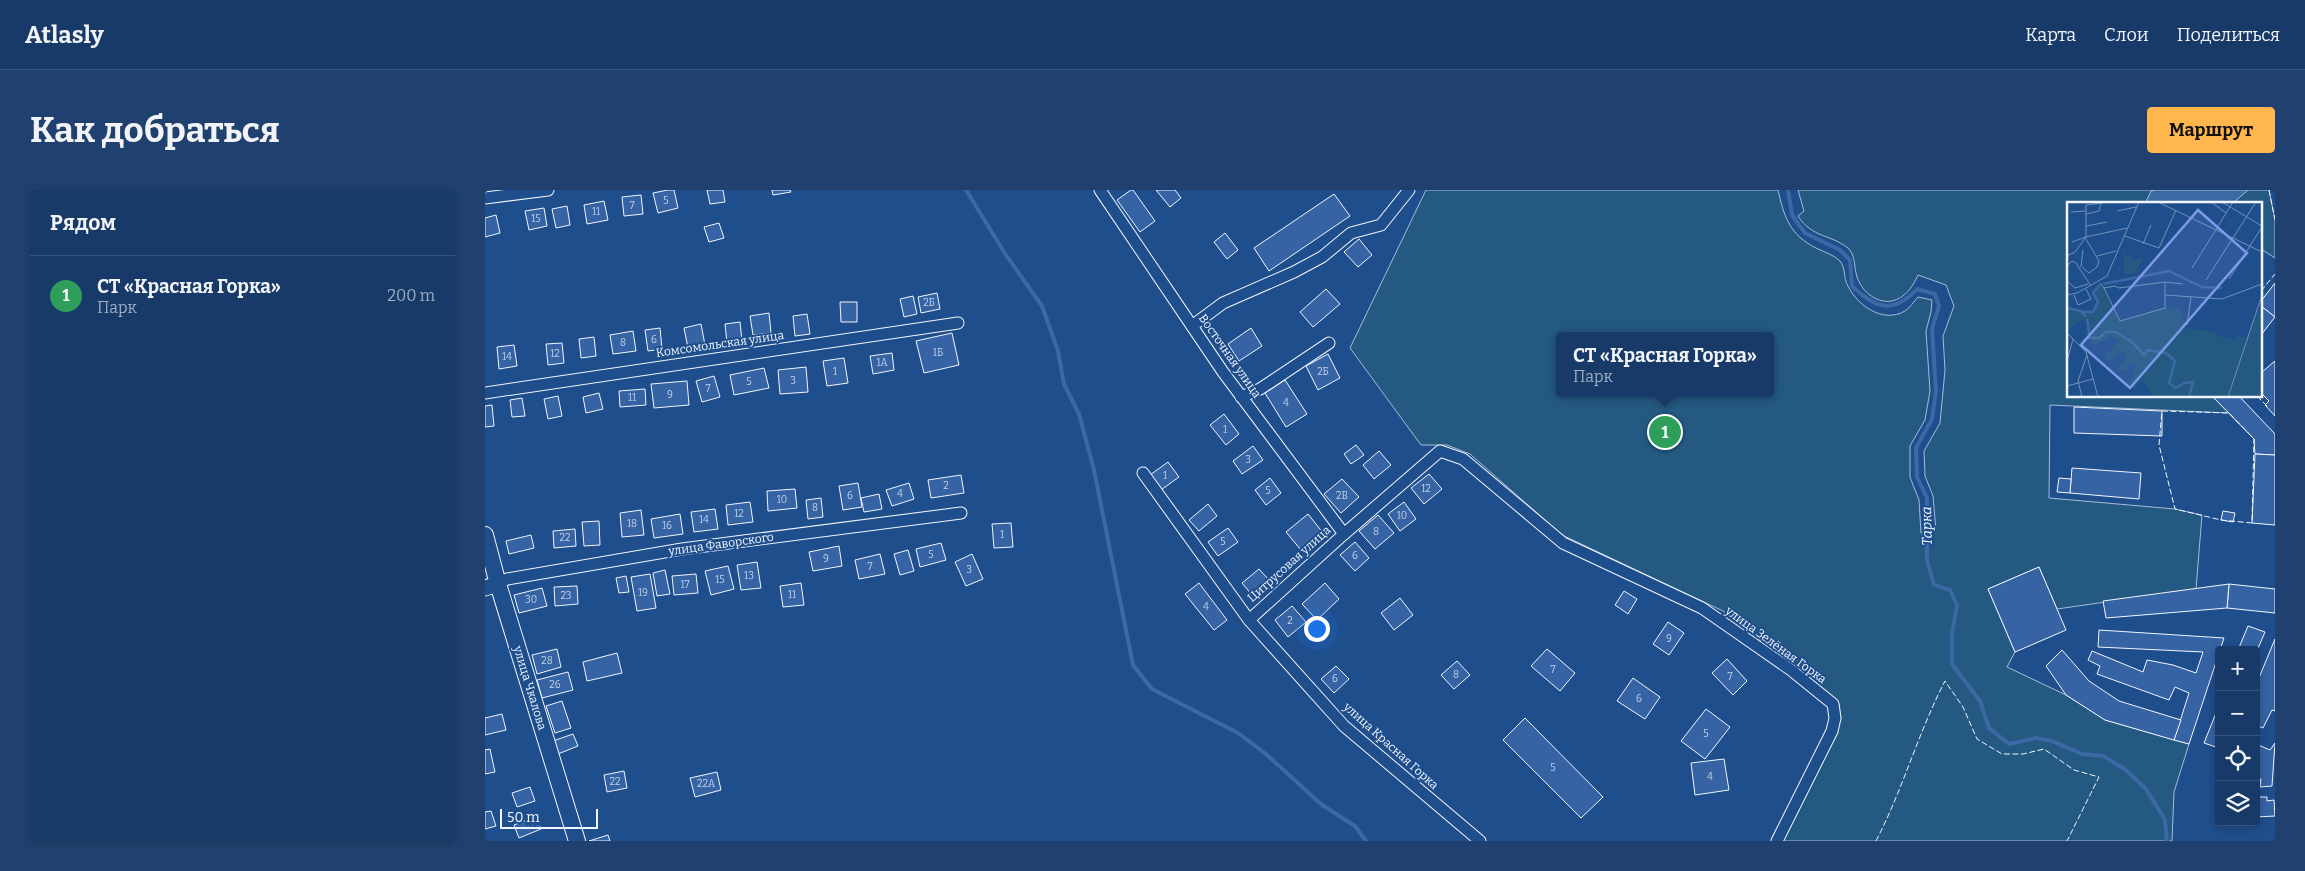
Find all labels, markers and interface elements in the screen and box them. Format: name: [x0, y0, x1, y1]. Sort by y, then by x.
text: Atlasly: [25, 21, 104, 49]
text: Карта: [2025, 24, 2076, 46]
text: Слои: [2104, 24, 2149, 46]
text: Поделиться: [2177, 24, 2280, 46]
button: Маршрут: [2147, 107, 2275, 153]
text: Как добраться: [30, 109, 280, 151]
house number: 5: [663, 195, 669, 207]
house number: 7: [629, 200, 635, 212]
inset map: [2067, 202, 2263, 398]
house number: 11: [592, 206, 600, 218]
text: Рядом: [50, 210, 116, 236]
house number: 15: [531, 213, 541, 225]
text: СТ «Красная Горка»: [97, 275, 281, 298]
text: 1: [63, 286, 69, 305]
text: 200 m: [387, 286, 435, 305]
house number: 2Б: [923, 297, 935, 309]
text: Парк: [97, 298, 137, 317]
street label: Восточная улица: [1196, 311, 1264, 401]
street label: Комсомольская улица: [655, 328, 785, 360]
popup: [1556, 332, 1774, 397]
house number: 6: [651, 334, 657, 346]
house number: 8: [620, 337, 626, 349]
text: СТ «Красная Горка»: [1573, 344, 1757, 367]
house number: 1Б: [933, 347, 943, 359]
house number: 12: [550, 348, 560, 360]
house number: 14: [502, 351, 512, 363]
house number: 1А: [876, 357, 888, 369]
house number: 1: [833, 366, 837, 378]
house number: 2Б: [1317, 366, 1329, 378]
text: Парк: [1573, 367, 1613, 386]
house number: 3: [790, 375, 796, 387]
house number: 5: [746, 376, 752, 388]
house number: 7: [705, 383, 711, 395]
house number: 9: [667, 389, 673, 401]
house number: 11: [628, 392, 636, 404]
house number: 4: [1283, 397, 1289, 409]
pin: 1: [1649, 413, 1681, 451]
house number: 1: [1223, 424, 1227, 436]
house number: 3: [1245, 454, 1251, 466]
house number: 1: [1163, 470, 1167, 482]
house number: 2: [943, 480, 949, 492]
house number: 12: [1421, 483, 1431, 495]
house number: 5: [1265, 485, 1271, 497]
house number: 4: [897, 488, 903, 500]
house number: 6: [847, 490, 853, 502]
house number: 2В: [1336, 490, 1348, 502]
house number: 10: [777, 494, 787, 506]
house number: 8: [812, 502, 818, 514]
water label: Тарка: [1918, 506, 1936, 546]
house number: 12: [734, 508, 744, 520]
house number: 10: [1397, 510, 1407, 522]
house number: 14: [699, 514, 709, 526]
house number: 18: [627, 518, 637, 530]
house number: 16: [662, 520, 672, 532]
street label: Цитрусовая улица: [1245, 523, 1334, 605]
house number: 8: [1373, 526, 1379, 538]
house number: 1: [1000, 529, 1004, 541]
street label: улица Фаворского: [666, 530, 775, 558]
house number: 22: [560, 532, 570, 544]
house number: 5: [1220, 536, 1226, 548]
house number: 5: [928, 549, 934, 561]
house number: 6: [1352, 550, 1358, 562]
house number: 9: [823, 553, 829, 565]
house number: 7: [867, 561, 873, 573]
house number: 3: [966, 564, 972, 576]
house number: 13: [744, 570, 754, 582]
house number: 15: [715, 574, 725, 586]
house number: 17: [681, 579, 689, 591]
house number: 19: [638, 587, 648, 599]
house number: 11: [788, 589, 796, 601]
house number: 23: [560, 590, 572, 602]
house number: 30: [525, 594, 537, 606]
house number: 4: [1203, 601, 1209, 613]
street label: улица Зелёная Горка: [1722, 603, 1829, 687]
house number: 2: [1287, 615, 1293, 627]
your location: [1304, 616, 1330, 642]
house number: 9: [1666, 633, 1672, 645]
street label: улица Чкалова: [510, 643, 550, 732]
map controls: [2215, 646, 2260, 826]
button: +: [2215, 646, 2260, 691]
house number: 28: [541, 655, 553, 667]
house number: 7: [1550, 664, 1556, 676]
house number: 8: [1453, 669, 1459, 681]
house number: 7: [1727, 671, 1733, 683]
house number: 6: [1332, 673, 1338, 685]
house number: 26: [549, 679, 561, 691]
button: −: [2215, 691, 2260, 736]
house number: 6: [1636, 693, 1642, 705]
street label: улица Красная Горка: [1340, 699, 1441, 792]
house number: 5: [1703, 728, 1709, 740]
button: locate: [2215, 736, 2260, 781]
house number: 5: [1550, 762, 1556, 774]
house number: 4: [1707, 771, 1713, 783]
house number: 22: [610, 776, 620, 788]
house number: 22А: [697, 778, 716, 790]
button: layers: [2215, 781, 2260, 826]
scale bar: [500, 806, 597, 829]
text: 50 m: [507, 809, 540, 826]

